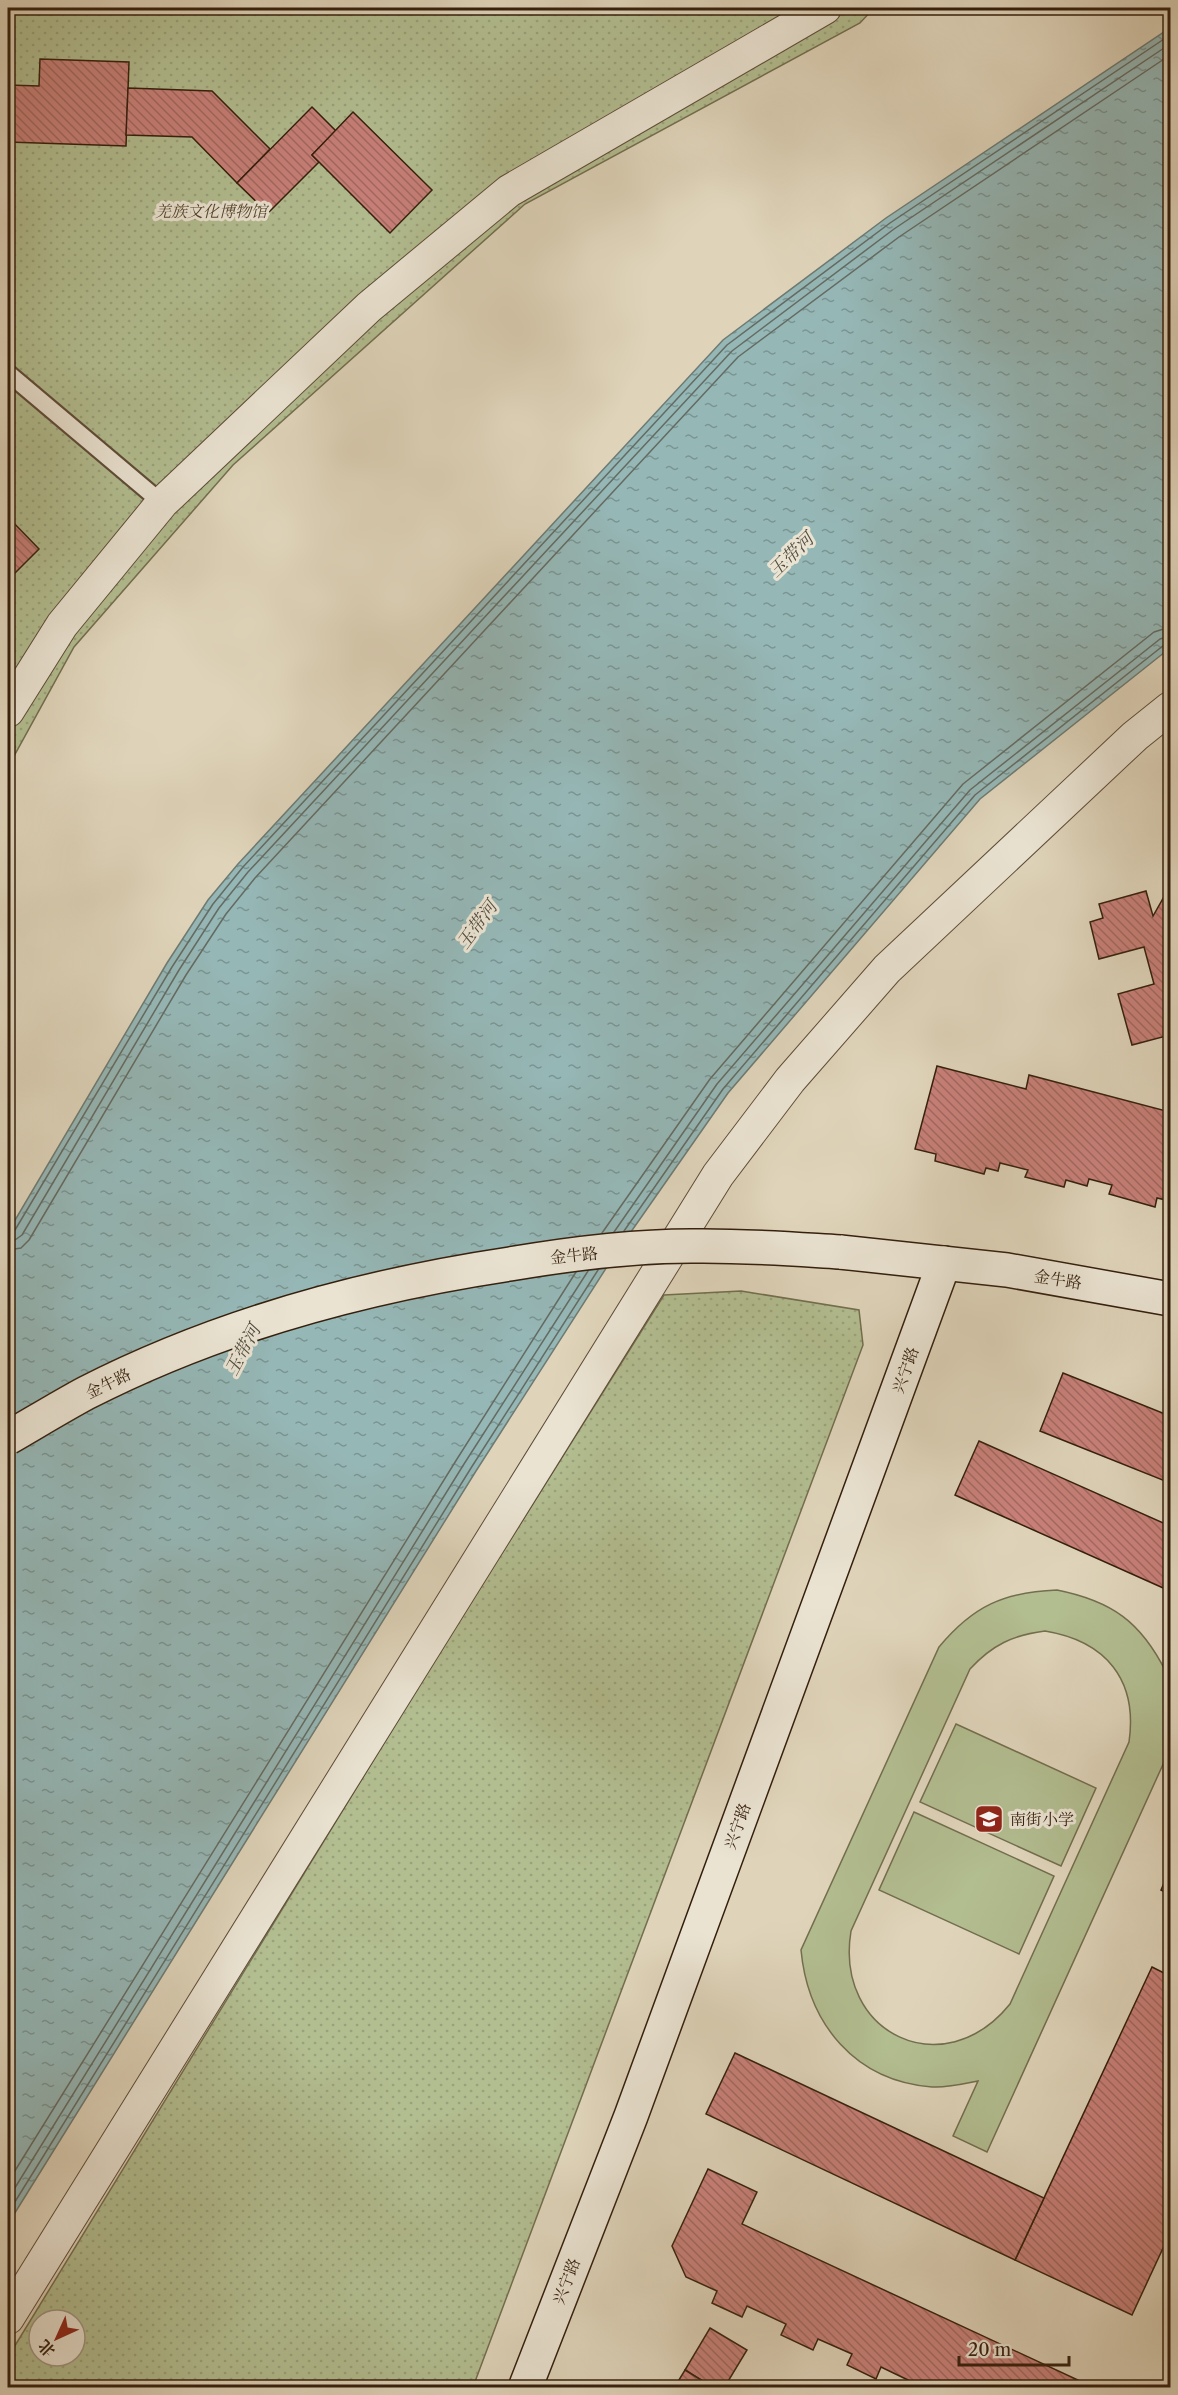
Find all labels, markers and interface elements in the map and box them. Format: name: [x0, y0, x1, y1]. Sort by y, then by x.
park label: 羌族文化博物馆: [155, 201, 270, 221]
water label: 玉带河: [764, 526, 820, 582]
water label: 玉带河: [452, 894, 504, 953]
street label: 金牛路: [549, 1243, 599, 1267]
street label: 金牛路: [1033, 1265, 1083, 1293]
water label: 玉带河: [221, 1318, 267, 1379]
street label: 兴宁路: [887, 1344, 923, 1396]
street label: 金牛路: [82, 1363, 134, 1403]
street label: 兴宁路: [719, 1800, 755, 1852]
school or university icon: 南街小学: [973, 1803, 1005, 1835]
place label: 南街小学: [1010, 1809, 1074, 1829]
street label: 兴宁路: [548, 2255, 584, 2307]
north arrow: [27, 2308, 87, 2368]
scale bar: [959, 2329, 1068, 2367]
text: 北: [34, 2336, 59, 2361]
text: 20 m: [968, 2339, 1012, 2361]

